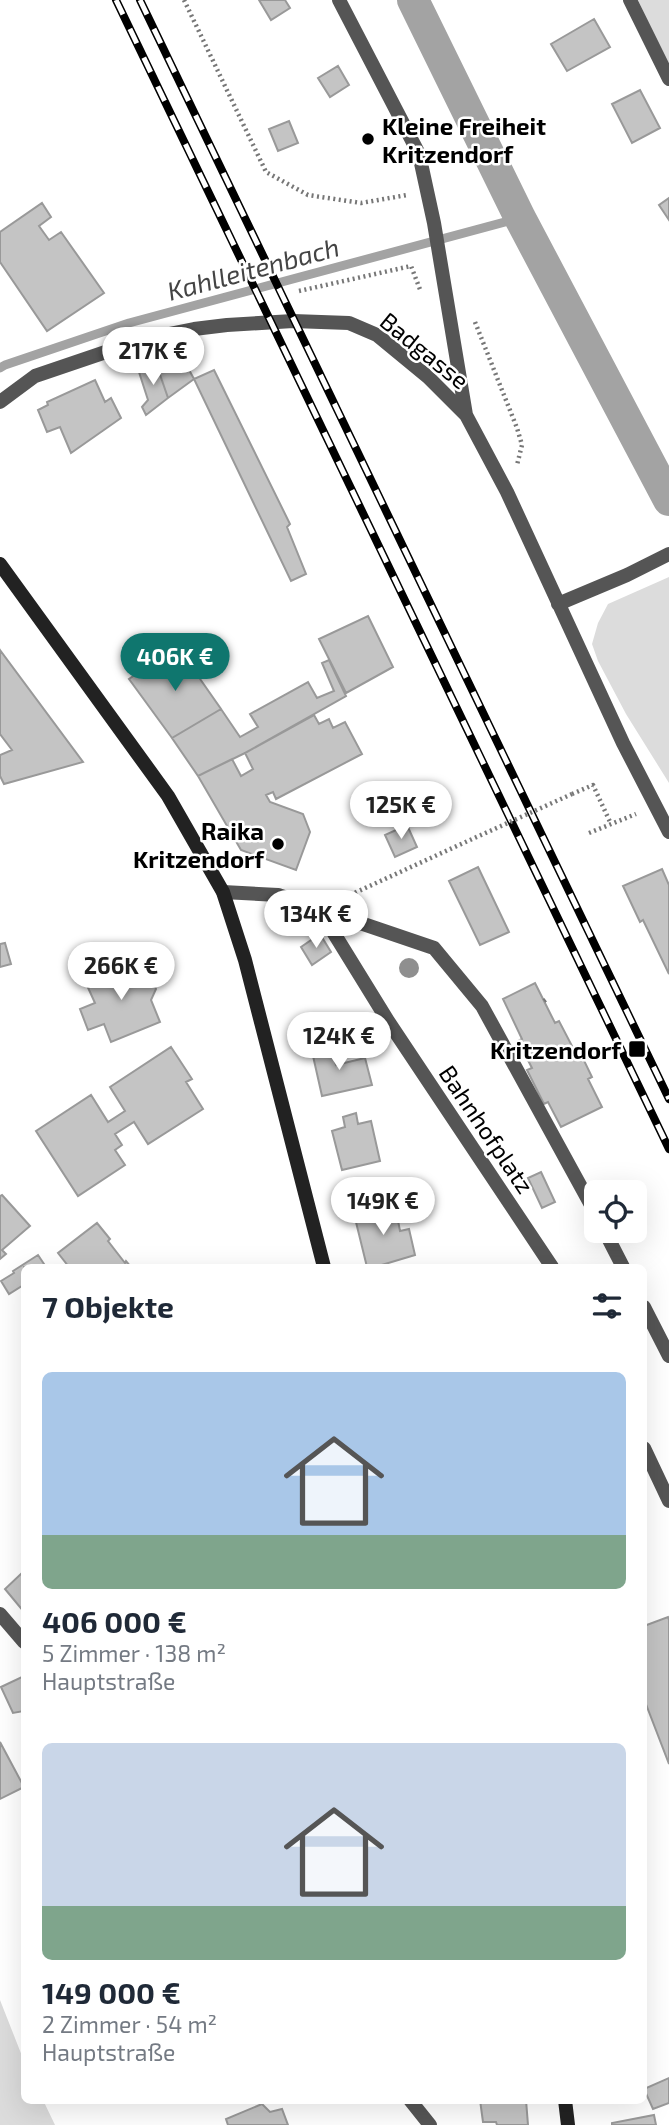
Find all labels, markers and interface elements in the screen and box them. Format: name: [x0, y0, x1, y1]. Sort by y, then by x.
place label: Kleine Freiheit Kritzendorf: [382, 111, 546, 168]
marker: Kleine Freiheit Kritzendorf: [360, 131, 376, 147]
water label: Kahlleitenbach: [164, 230, 342, 306]
street label: Badgasse: [375, 306, 475, 394]
pin: 217K €: [96, 328, 210, 387]
text: 217K €: [118, 336, 188, 364]
pin: 406K €: [118, 634, 232, 693]
text: 406K €: [137, 642, 213, 670]
pin: 125K €: [344, 782, 458, 841]
text: 125K €: [366, 790, 436, 818]
place label: Raika Kritzendorf: [133, 816, 265, 873]
marker: Raika Kritzendorf: [270, 836, 286, 852]
pin: 134K €: [259, 890, 373, 950]
text: 134K €: [280, 899, 352, 927]
pin: 266K €: [64, 942, 178, 1002]
text: 266K €: [84, 951, 158, 979]
pin: 124K €: [282, 1012, 396, 1072]
text: 124K €: [303, 1021, 375, 1049]
place label: Kritzendorf: [490, 1035, 622, 1064]
marker: Kritzendorf: [627, 1039, 647, 1059]
street label: Bahnhofplatz: [434, 1059, 540, 1199]
pin: 149K €: [326, 1178, 440, 1237]
map controls: [584, 1180, 647, 1243]
button: locate: [584, 1180, 647, 1243]
text: 149K €: [347, 1186, 419, 1214]
icon: filters: [588, 1287, 626, 1325]
text: 7 Objekte: [42, 1288, 174, 1324]
icon: home: [271, 1418, 397, 1544]
text: 406 000 €: [42, 1603, 187, 1639]
text: 5 Zimmer · 138 m²: [42, 1639, 226, 1667]
text: Hauptstraße: [42, 1667, 175, 1695]
icon: home: [271, 1789, 397, 1915]
text: 149 000 €: [42, 1974, 181, 2010]
text: 2 Zimmer · 54 m²: [42, 2010, 217, 2038]
text: Hauptstraße: [42, 2038, 175, 2066]

